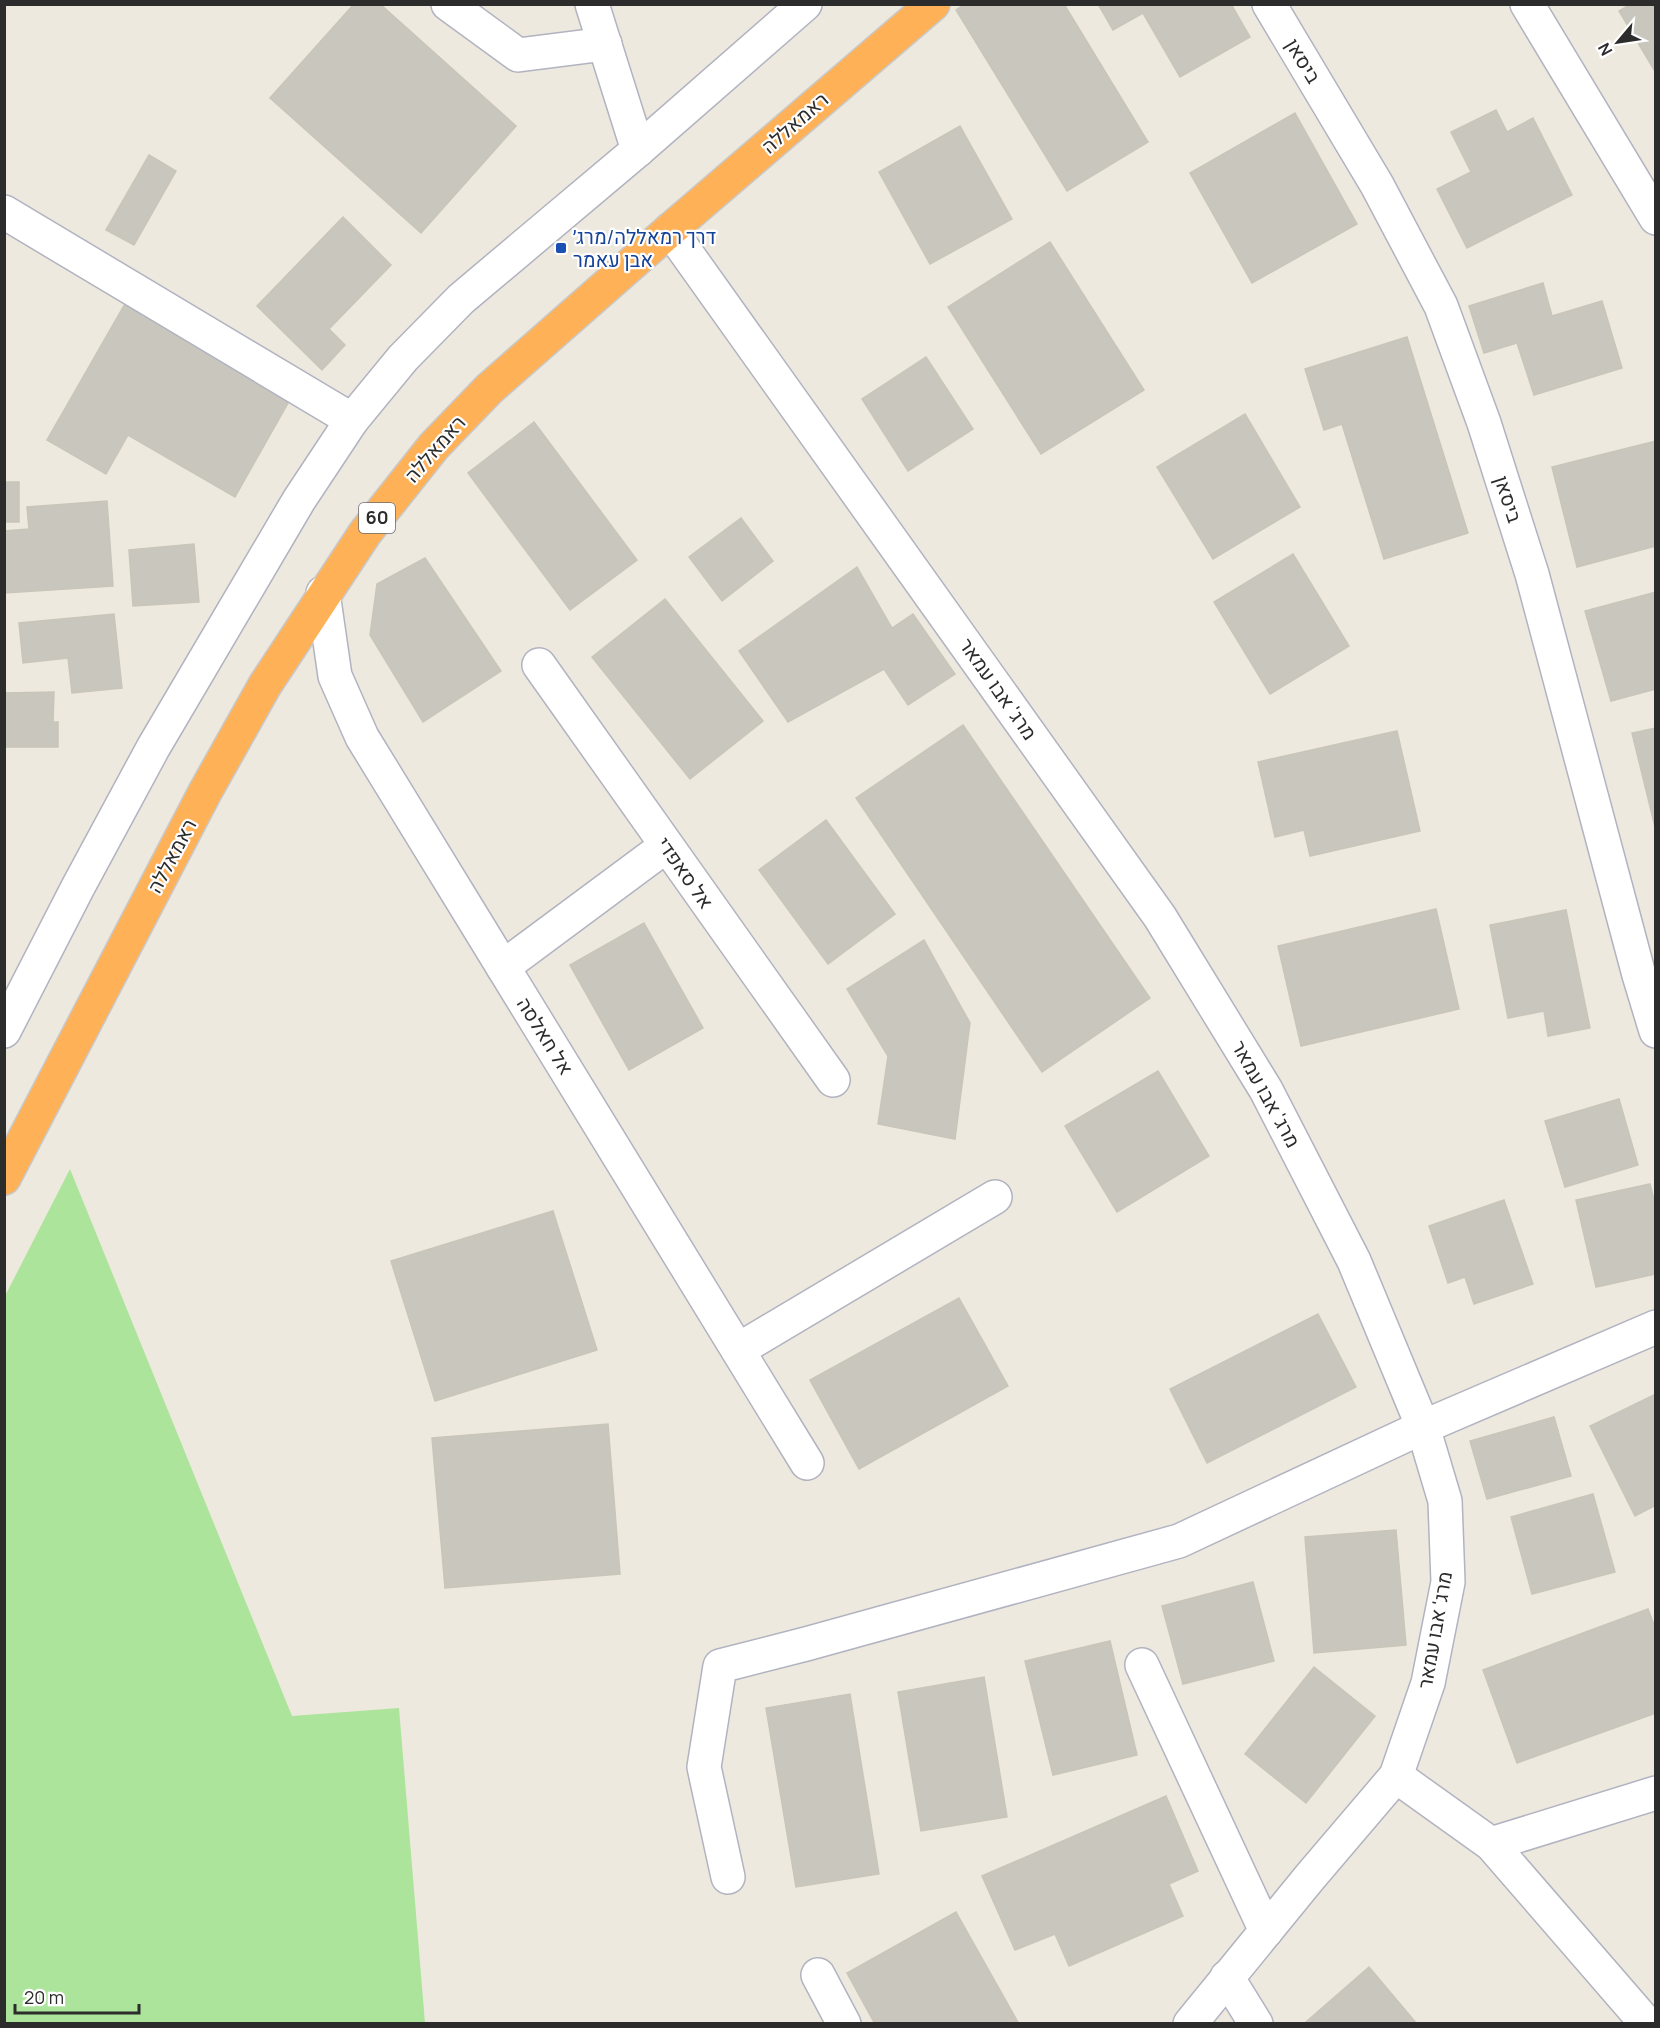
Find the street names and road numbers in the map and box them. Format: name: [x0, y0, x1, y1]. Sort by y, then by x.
street label: ביסאן: [1280, 33, 1328, 89]
street label: ראמאללה: [755, 86, 834, 159]
street label: ראמאללה: [398, 409, 471, 488]
street label: ביסאן: [1488, 472, 1529, 526]
road number: 60: [359, 503, 395, 533]
street label: מרג' אבו עמאר: [953, 632, 1044, 745]
street label: ראמאללה: [141, 814, 202, 898]
street label: אל סאפדי: [651, 832, 720, 914]
street label: אל חאלסה: [511, 992, 580, 1080]
street label: מרג' אבו עמאר: [1226, 1035, 1307, 1152]
street label: מרג' אבו עמאר: [1411, 1569, 1458, 1691]

